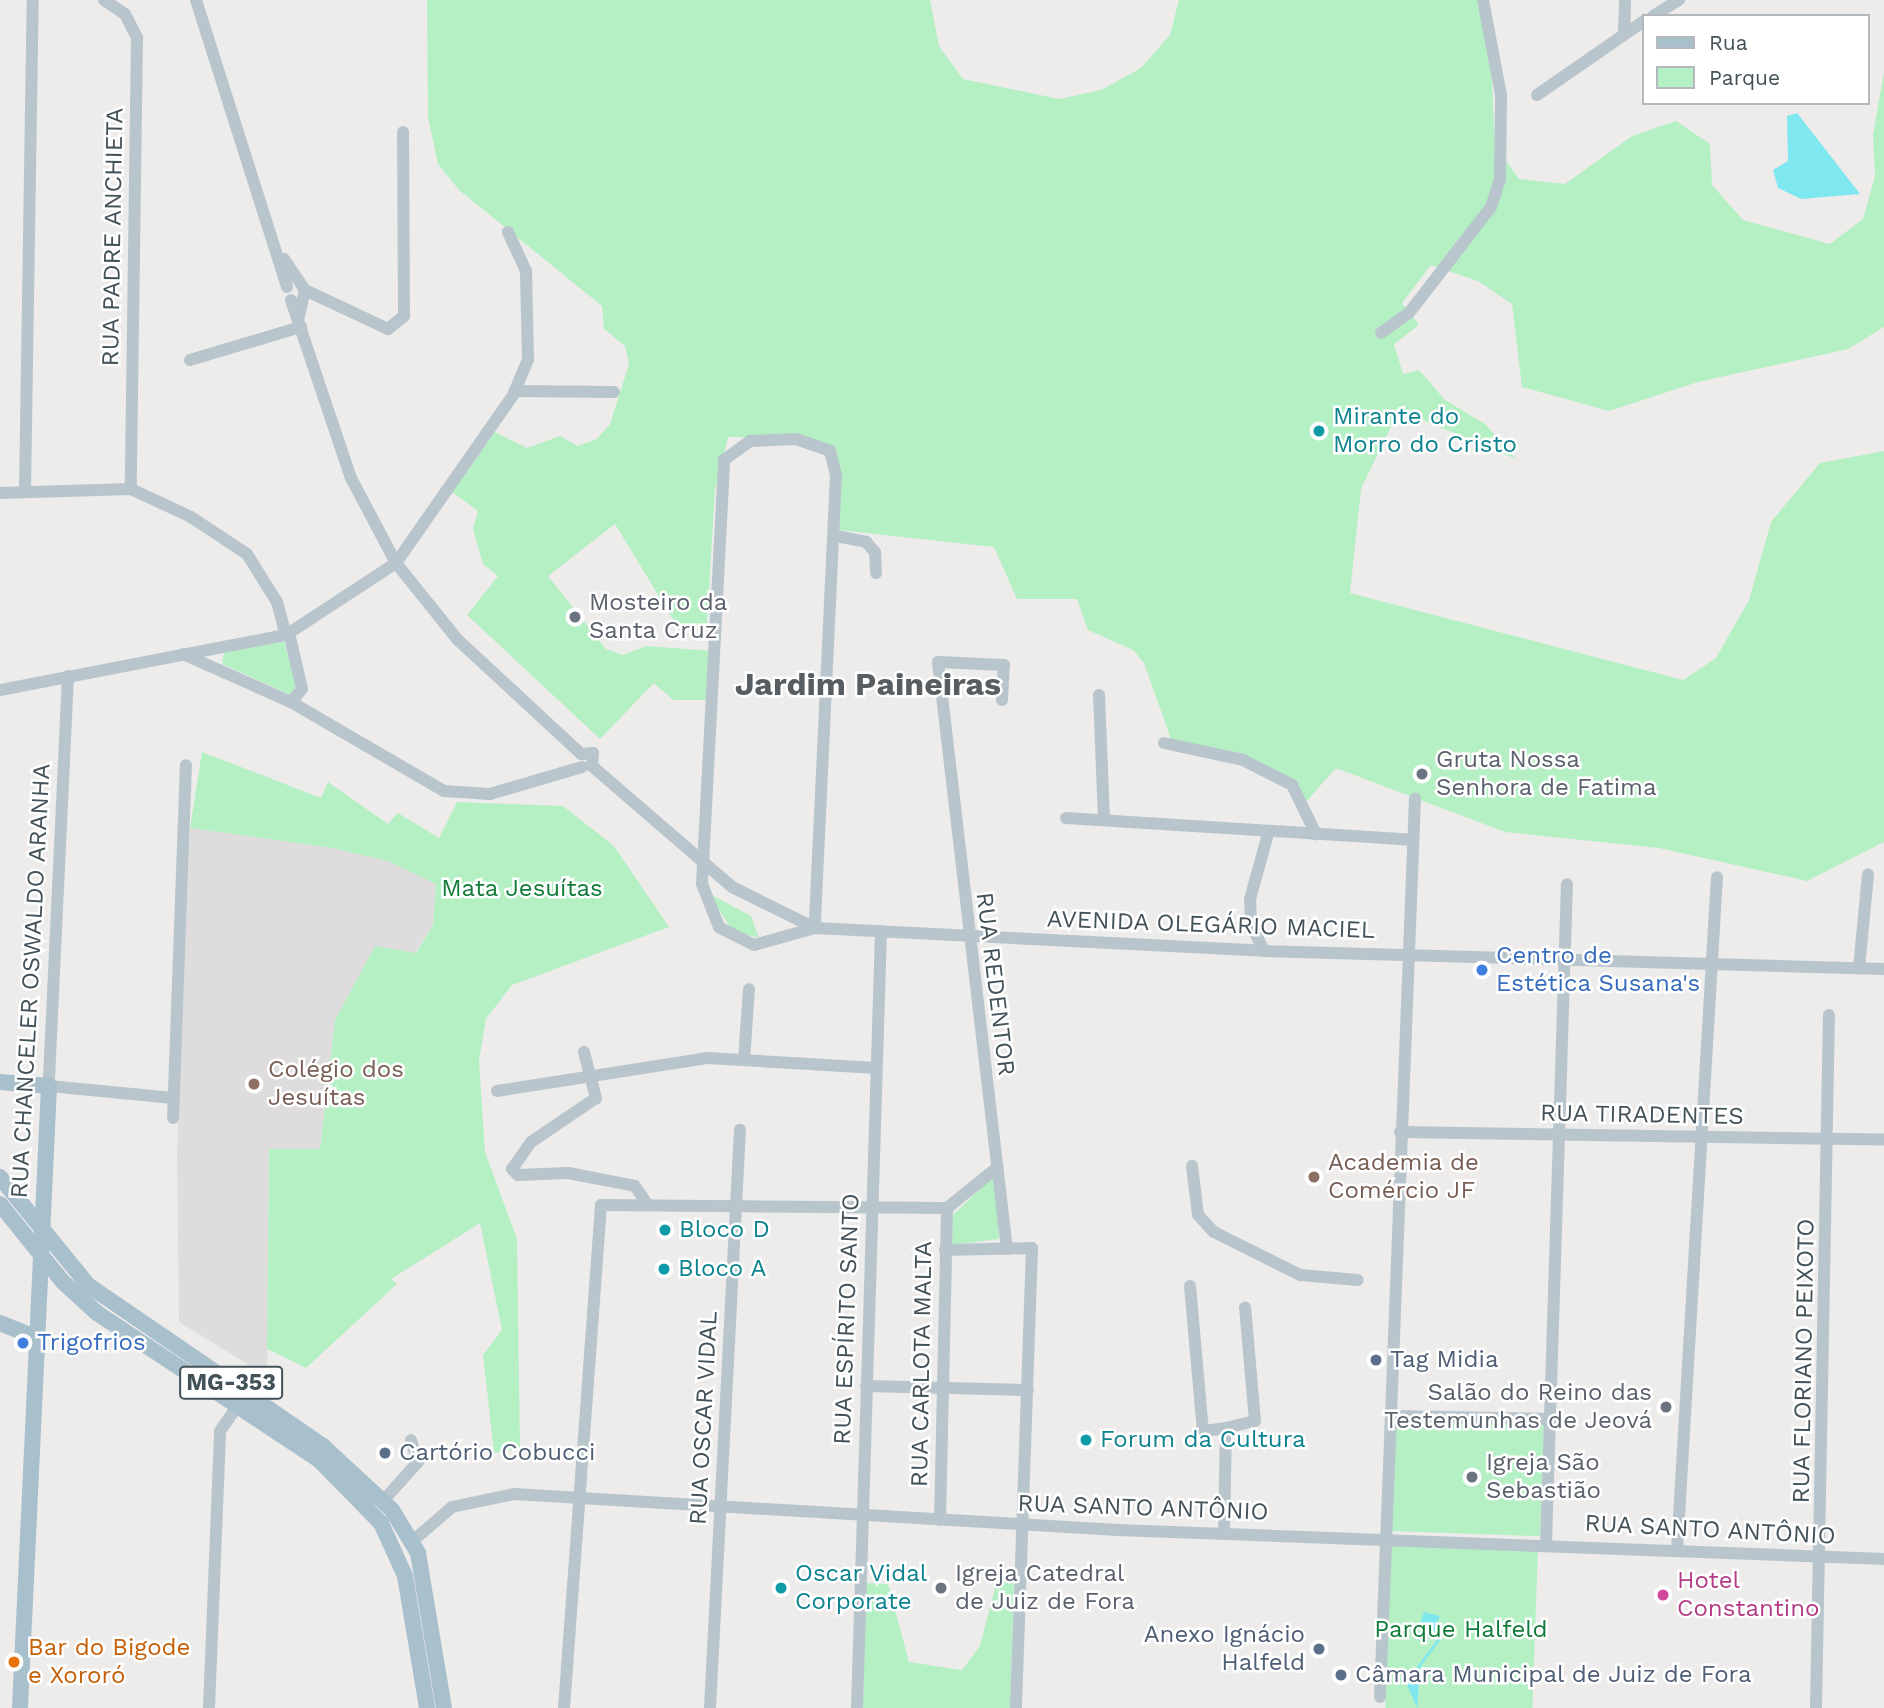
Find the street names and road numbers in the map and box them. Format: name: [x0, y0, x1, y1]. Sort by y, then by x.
street label: RUA PADRE ANCHIETA: [96, 106, 130, 368]
street label: RUA CHANCELER OSWALDO ARANHA: [5, 762, 57, 1200]
street label: RUA REDENTOR: [969, 890, 1021, 1078]
street label: AVENIDA OLEGÁRIO MACIEL: [1046, 905, 1376, 945]
street label: RUA TIRADENTES: [1539, 1099, 1745, 1131]
street label: RUA ESPÍRITO SANTO: [828, 1192, 866, 1446]
street label: RUA FLORIANO PEIXOTO: [1787, 1218, 1821, 1504]
street label: RUA CARLOTA MALTA: [905, 1240, 939, 1488]
street label: RUA OSCAR VIDAL: [684, 1309, 724, 1527]
road number: MG-353: [178, 1364, 284, 1402]
street label: RUA SANTO ANTÔNIO: [1016, 1489, 1270, 1527]
street label: RUA SANTO ANTÔNIO: [1583, 1509, 1837, 1551]

